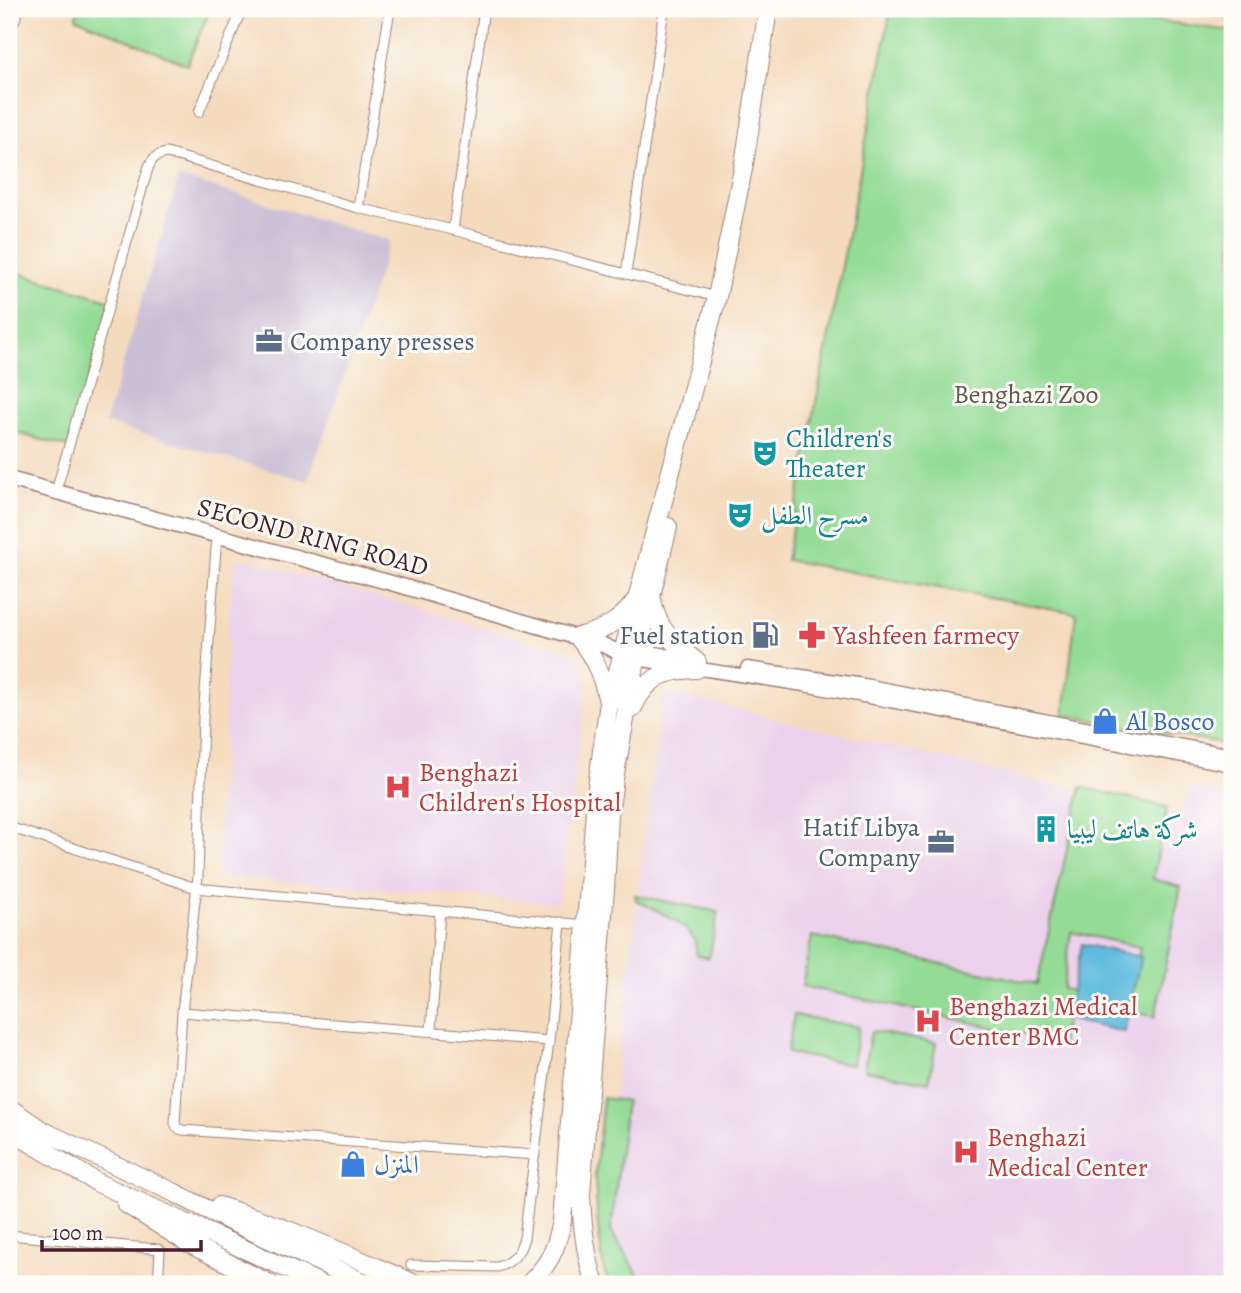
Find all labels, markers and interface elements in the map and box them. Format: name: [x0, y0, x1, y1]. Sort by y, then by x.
place label: Company presses: [290, 324, 475, 359]
office icon: Company presses: [254, 326, 284, 356]
park label: Benghazi Zoo: [954, 377, 1098, 412]
place label: Children's Theater: [786, 421, 892, 486]
theatre icon: Children's Theater: [750, 438, 780, 468]
street label: SECOND RING ROAD: [194, 489, 432, 585]
place label: مسرح الطفل: [761, 498, 869, 539]
theatre icon: مسرح الطفل: [725, 500, 755, 530]
place label: Fuel station: [619, 618, 744, 653]
place label: Yashfeen farmecy: [832, 618, 1019, 653]
fuel station icon: Fuel station: [750, 620, 780, 650]
pharmacy icon: Yashfeen farmecy: [797, 620, 827, 650]
place label: Al Bosco: [1125, 704, 1214, 739]
shop icon: Al Bosco: [1090, 706, 1120, 736]
place label: Benghazi Children's Hospital: [419, 755, 621, 820]
hospital icon: Benghazi Children's Hospital: [383, 772, 413, 802]
place label: Hatif Libya Company: [803, 810, 920, 875]
place label: شركة هاتف ليبيا: [1067, 812, 1198, 847]
building icon: شركة هاتف ليبيا: [1031, 814, 1061, 844]
office icon: Hatif Libya Company: [926, 827, 956, 857]
place label: Benghazi Medical Center BMC: [949, 989, 1137, 1054]
hospital icon: Benghazi Medical Center BMC: [913, 1006, 943, 1036]
place label: Benghazi Medical Center: [987, 1120, 1148, 1185]
hospital icon: Benghazi Medical Center: [951, 1137, 981, 1167]
place label: المنزل: [374, 1147, 419, 1182]
shop icon: المنزل: [338, 1149, 368, 1179]
scale bar: [42, 1209, 201, 1253]
text: 100 m: [52, 1219, 103, 1247]

